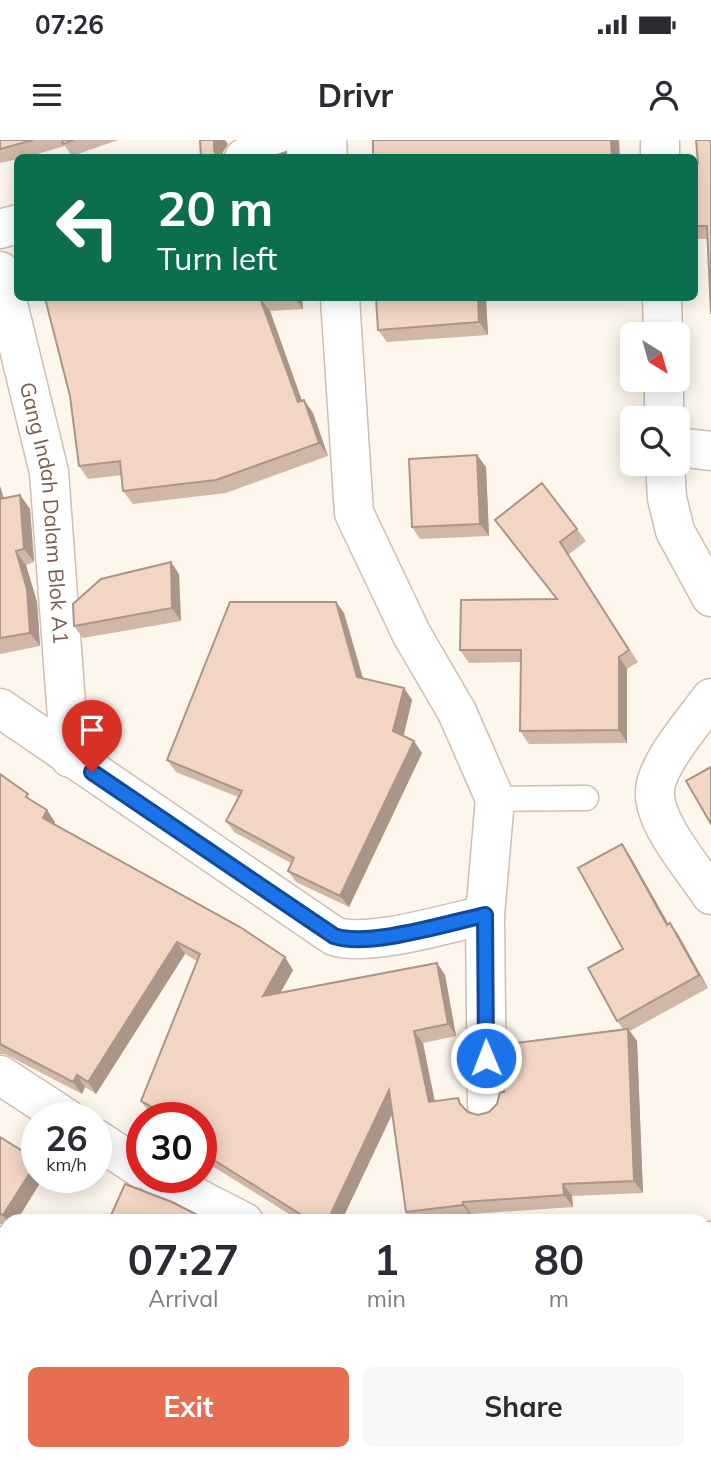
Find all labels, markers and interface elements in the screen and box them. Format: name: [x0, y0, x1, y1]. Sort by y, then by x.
text: 07:26: [35, 8, 104, 41]
text: Drivr: [318, 75, 393, 115]
icon: menu: [28, 76, 66, 114]
icon: person: [645, 76, 683, 114]
text: 20 m: [157, 177, 273, 238]
icon: left: [42, 182, 133, 273]
text: Turn left: [157, 238, 277, 278]
north arrow: [620, 322, 690, 392]
map controls: [620, 322, 690, 476]
street label: Gang Indah Dalam Blok A1: [15, 379, 75, 645]
button: search: [620, 406, 690, 476]
pin: [62, 700, 122, 772]
icon: arrive: [73, 711, 111, 749]
position arrow: [449, 1021, 523, 1095]
speed limit sign: 30: [126, 1102, 217, 1193]
text: 26: [45, 1116, 88, 1160]
text: km/h: [46, 1153, 87, 1176]
text: 07:27: [128, 1233, 239, 1286]
text: 1: [374, 1233, 399, 1286]
text: 80: [534, 1233, 584, 1286]
text: Arrival: [148, 1284, 219, 1313]
text: min: [367, 1284, 406, 1313]
text: m: [549, 1284, 569, 1313]
button: Exit: [28, 1367, 349, 1447]
button: Share: [363, 1367, 684, 1447]

